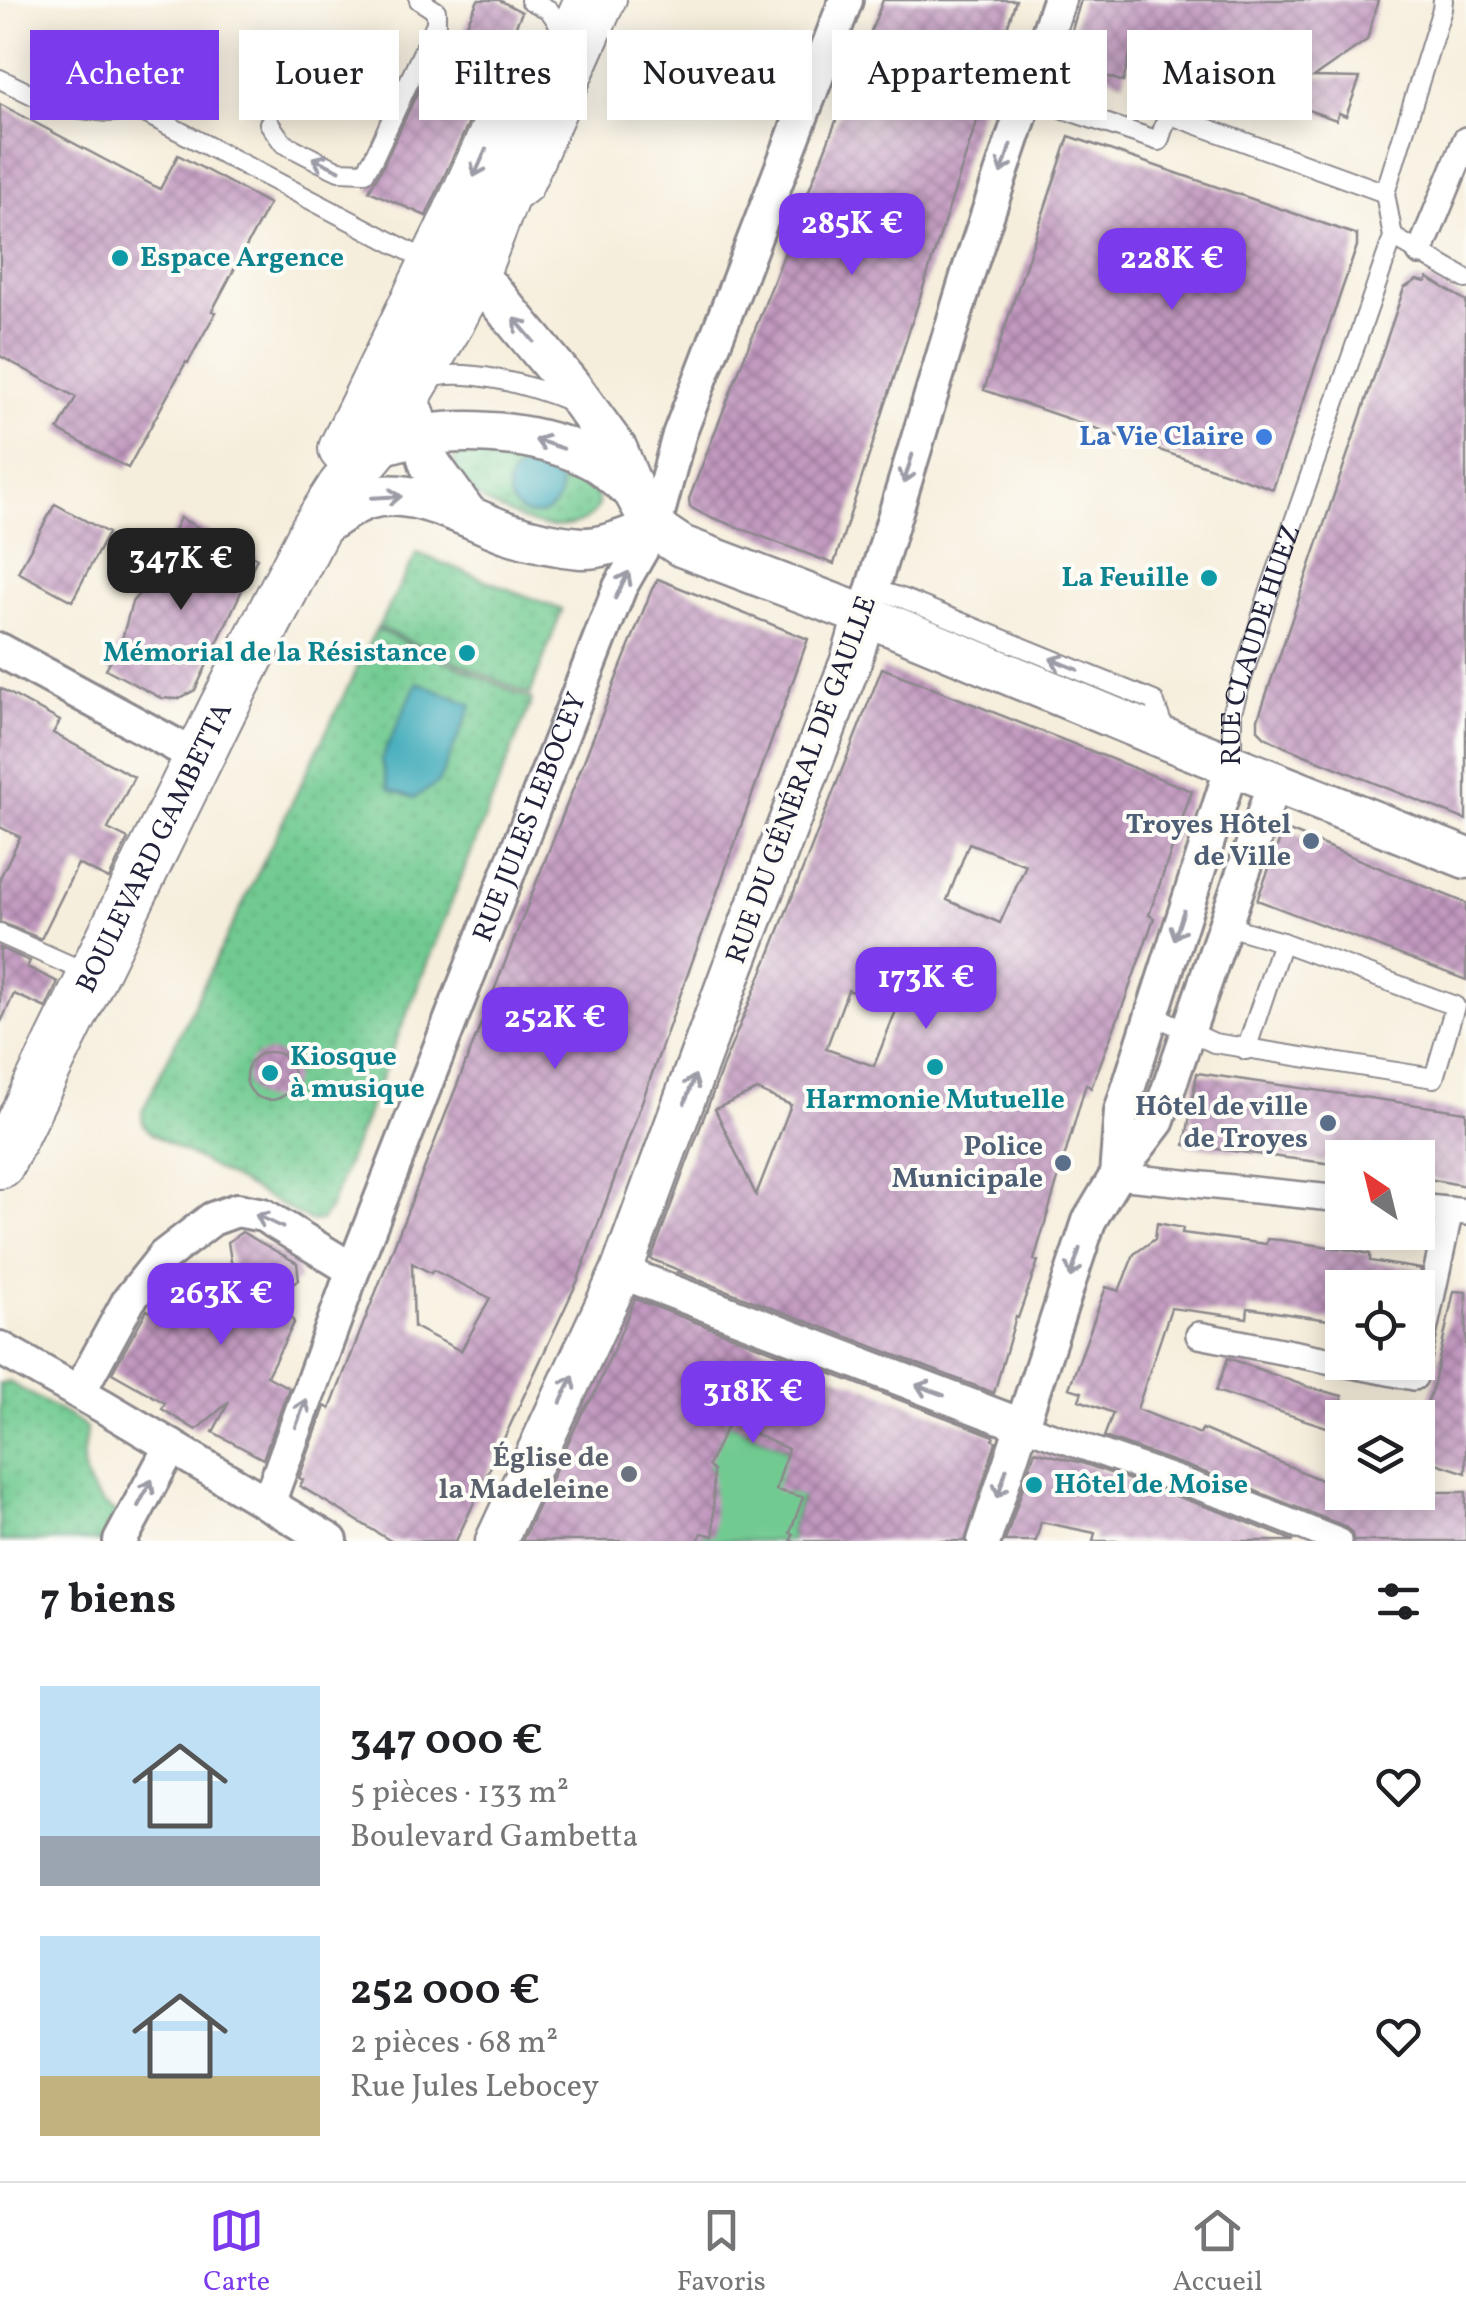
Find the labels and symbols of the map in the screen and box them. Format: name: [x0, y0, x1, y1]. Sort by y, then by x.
one-way arrow: [996, 143, 1014, 174]
one-way arrow: [470, 147, 489, 177]
one-way arrow: [311, 154, 342, 172]
pin: 285K €: [771, 193, 933, 278]
pin: 228K €: [1091, 228, 1253, 313]
place label: Espace Argence: [140, 239, 344, 278]
marker: Espace Argence: [109, 247, 131, 269]
one-way arrow: [513, 318, 535, 344]
place label: La Vie Claire: [1079, 418, 1244, 457]
marker: La Vie Claire: [1253, 426, 1275, 448]
one-way arrow: [533, 433, 565, 451]
one-way arrow: [898, 453, 916, 484]
one-way arrow: [371, 487, 403, 506]
street label: RUE CLAUDE HUEZ: [1213, 520, 1311, 766]
pin: 347K €: [100, 528, 262, 613]
place label: La Feuille: [1062, 559, 1189, 598]
marker: La Feuille: [1198, 567, 1220, 589]
one-way arrow: [613, 571, 632, 600]
street label: RUE DU GÉNÉRAL DE GAULLE: [717, 591, 887, 969]
place label: Mémorial de la Résistance: [103, 634, 447, 673]
marker: Mémorial de la Résistance: [456, 642, 478, 664]
one-way arrow: [1049, 653, 1079, 671]
street label: RUE JULES LEBOCEY: [464, 687, 596, 948]
street label: BOULEVARD GAMBETTA: [67, 696, 242, 1000]
place label: Troyes Hôtel de Ville: [1125, 806, 1291, 877]
marker: Troyes Hôtel de Ville: [1300, 830, 1322, 852]
one-way arrow: [1169, 909, 1187, 940]
pin: 173K €: [845, 947, 1007, 1032]
pin: 252K €: [474, 987, 636, 1072]
place label: Kiosque à musique: [290, 1038, 425, 1109]
marker: Harmonie Mutuelle: [924, 1056, 946, 1078]
marker: Kiosque à musique: [259, 1062, 281, 1084]
one-way arrow: [682, 1073, 700, 1105]
place label: Harmonie Mutuelle: [805, 1081, 1065, 1120]
place label: Hôtel de ville de Troyes: [1135, 1088, 1308, 1159]
marker: Hôtel de ville de Troyes: [1317, 1112, 1339, 1134]
place label: Police Municipale: [892, 1128, 1043, 1199]
north arrow: [1325, 1140, 1435, 1250]
marker: Police Municipale: [1052, 1152, 1074, 1174]
one-way arrow: [254, 1210, 284, 1229]
one-way arrow: [1064, 1247, 1082, 1279]
pin: 263K €: [140, 1263, 302, 1348]
pin: 318K €: [672, 1361, 834, 1446]
one-way arrow: [558, 1375, 577, 1405]
one-way arrow: [916, 1380, 947, 1398]
one-way arrow: [293, 1398, 311, 1429]
place label: Église de la Madeleine: [439, 1439, 609, 1510]
marker: Église de la Madeleine: [618, 1463, 640, 1485]
one-way arrow: [992, 1466, 1010, 1498]
place label: Hôtel de Moise: [1054, 1466, 1248, 1505]
marker: Hôtel de Moise: [1023, 1474, 1045, 1496]
one-way arrow: [136, 1479, 156, 1509]

